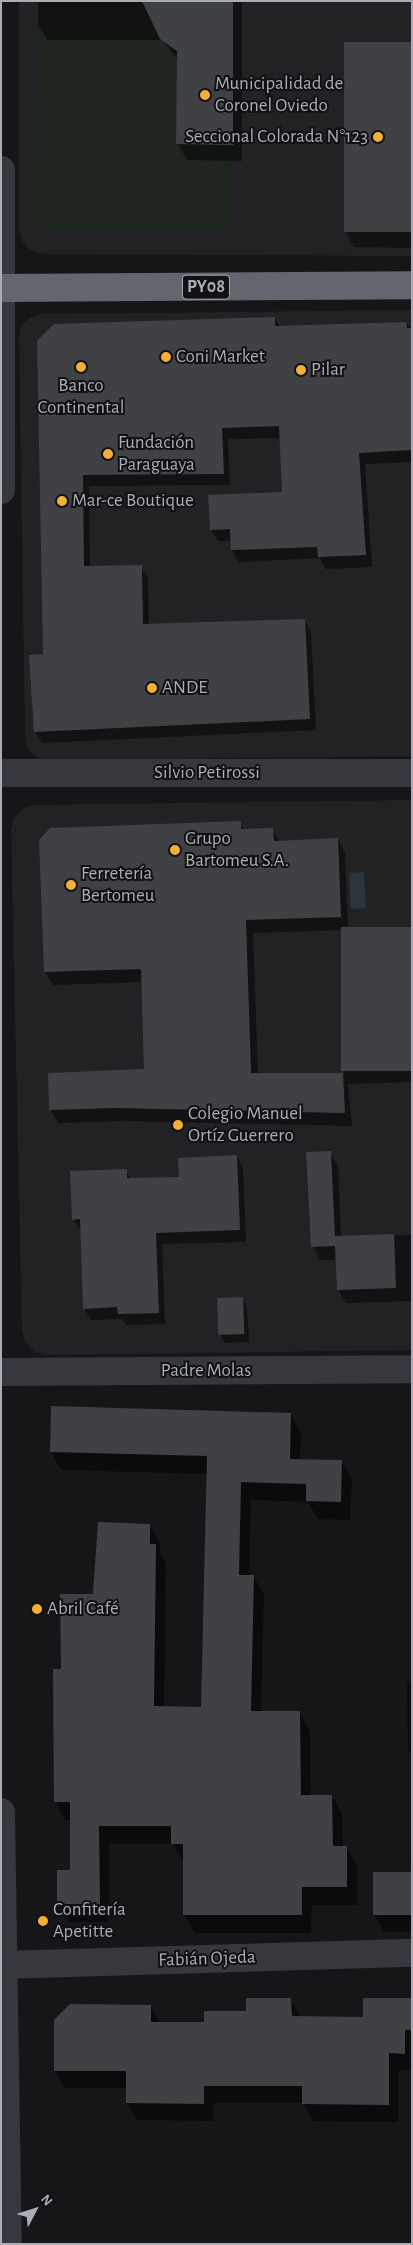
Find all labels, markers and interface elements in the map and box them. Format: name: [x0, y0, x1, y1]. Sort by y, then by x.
place label: Municipalidad de Coronel Oviedo: [215, 73, 343, 117]
marker: Municipalidad de Coronel Oviedo: [199, 89, 211, 101]
place label: Seccional Colorada N°123: [185, 126, 368, 148]
marker: Seccional Colorada N°123: [372, 131, 384, 143]
road number: PY08: [181, 272, 231, 302]
place label: Coni Market: [176, 346, 265, 368]
marker: Coni Market: [160, 351, 172, 363]
place label: Pilar: [311, 359, 345, 381]
marker: Banco Continental: [75, 361, 87, 373]
marker: Pilar: [295, 364, 307, 376]
place label: Banco Continental: [37, 375, 125, 419]
place label: Fundación Paraguaya: [118, 432, 195, 476]
marker: Fundación Paraguaya: [102, 448, 114, 460]
place label: Mar-ce Boutique: [72, 490, 194, 512]
marker: Mar-ce Boutique: [56, 495, 68, 507]
place label: ANDE: [162, 677, 207, 699]
marker: ANDE: [146, 682, 158, 694]
street label: Silvio Petirossi: [154, 762, 260, 784]
place label: Grupo Bartomeu S.A.: [185, 828, 289, 872]
marker: Grupo Bartomeu S.A.: [169, 844, 181, 856]
place label: Ferretería Bertomeu: [81, 863, 154, 907]
marker: Ferretería Bertomeu: [65, 879, 77, 891]
place label: Colegio Manuel Ortíz Guerrero: [188, 1103, 303, 1147]
marker: Colegio Manuel Ortíz Guerrero: [172, 1119, 184, 1131]
street label: Padre Molas: [161, 1360, 251, 1382]
place label: Abril Café: [47, 1598, 119, 1620]
marker: Abril Café: [31, 1603, 43, 1615]
place label: Confitería Apetitte: [53, 1899, 126, 1943]
marker: Confitería Apetitte: [37, 1915, 49, 1927]
street label: Fabián Ojeda: [158, 1946, 256, 1972]
north arrow: [10, 2185, 60, 2235]
text: N: [38, 2192, 55, 2209]

